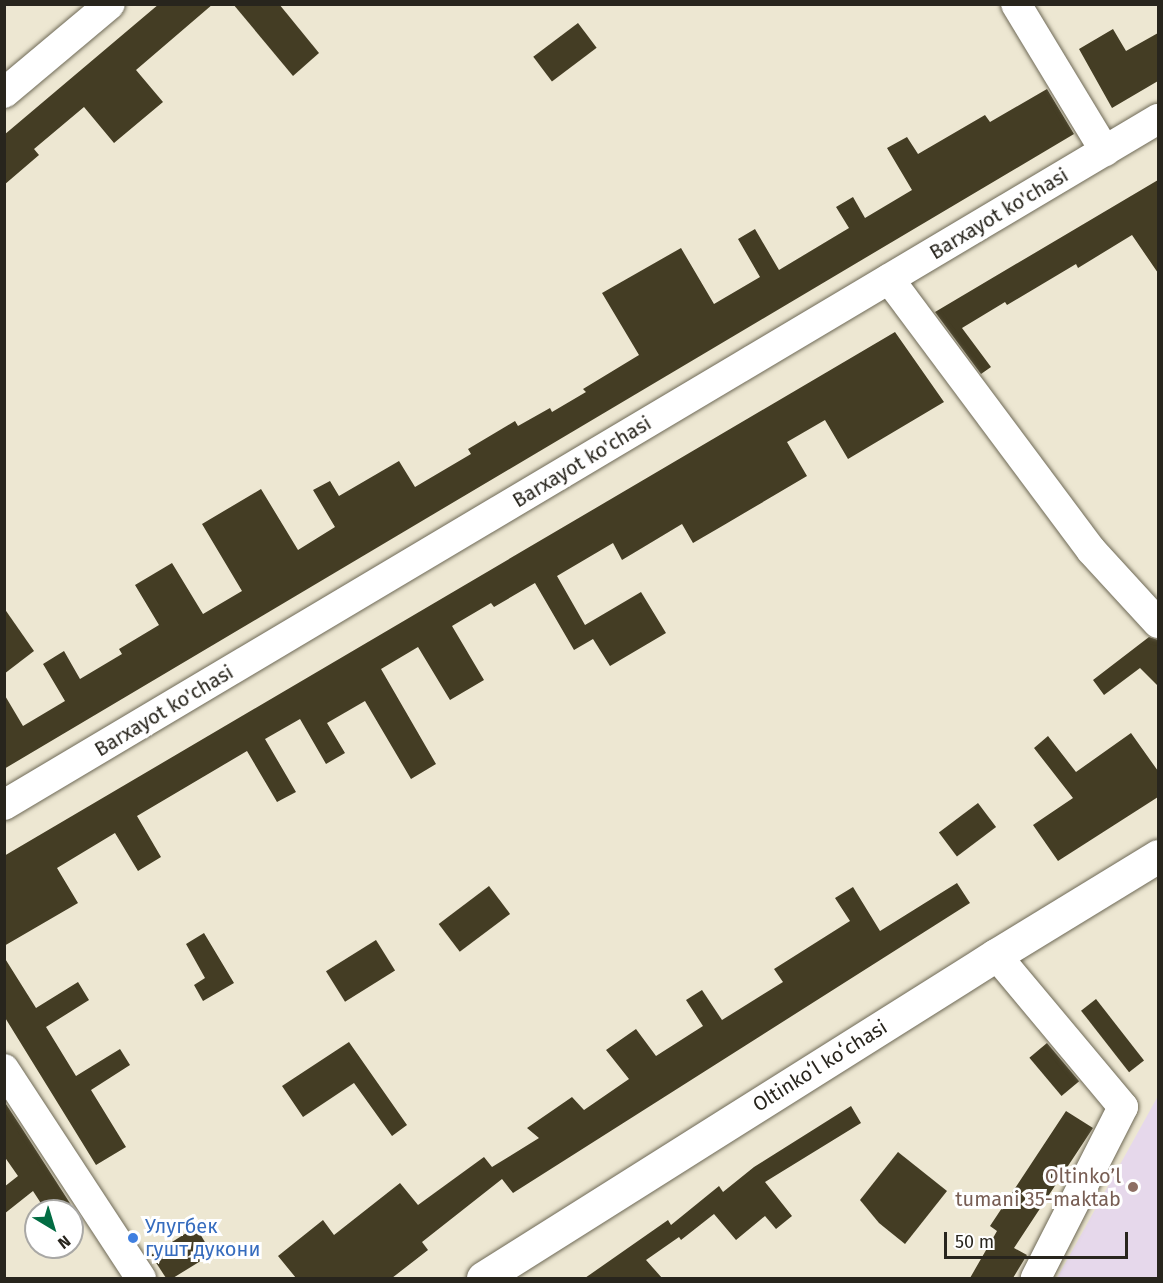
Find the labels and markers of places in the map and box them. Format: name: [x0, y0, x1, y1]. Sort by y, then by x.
place label: Oltinko’l tumani 35-maktab: [955, 1164, 1121, 1211]
marker: Oltinko’l tumani 35-maktab: [1126, 1180, 1140, 1194]
place label: Улугбек гушт дукони: [145, 1214, 260, 1261]
marker: Улугбек гушт дукони: [126, 1231, 140, 1245]

